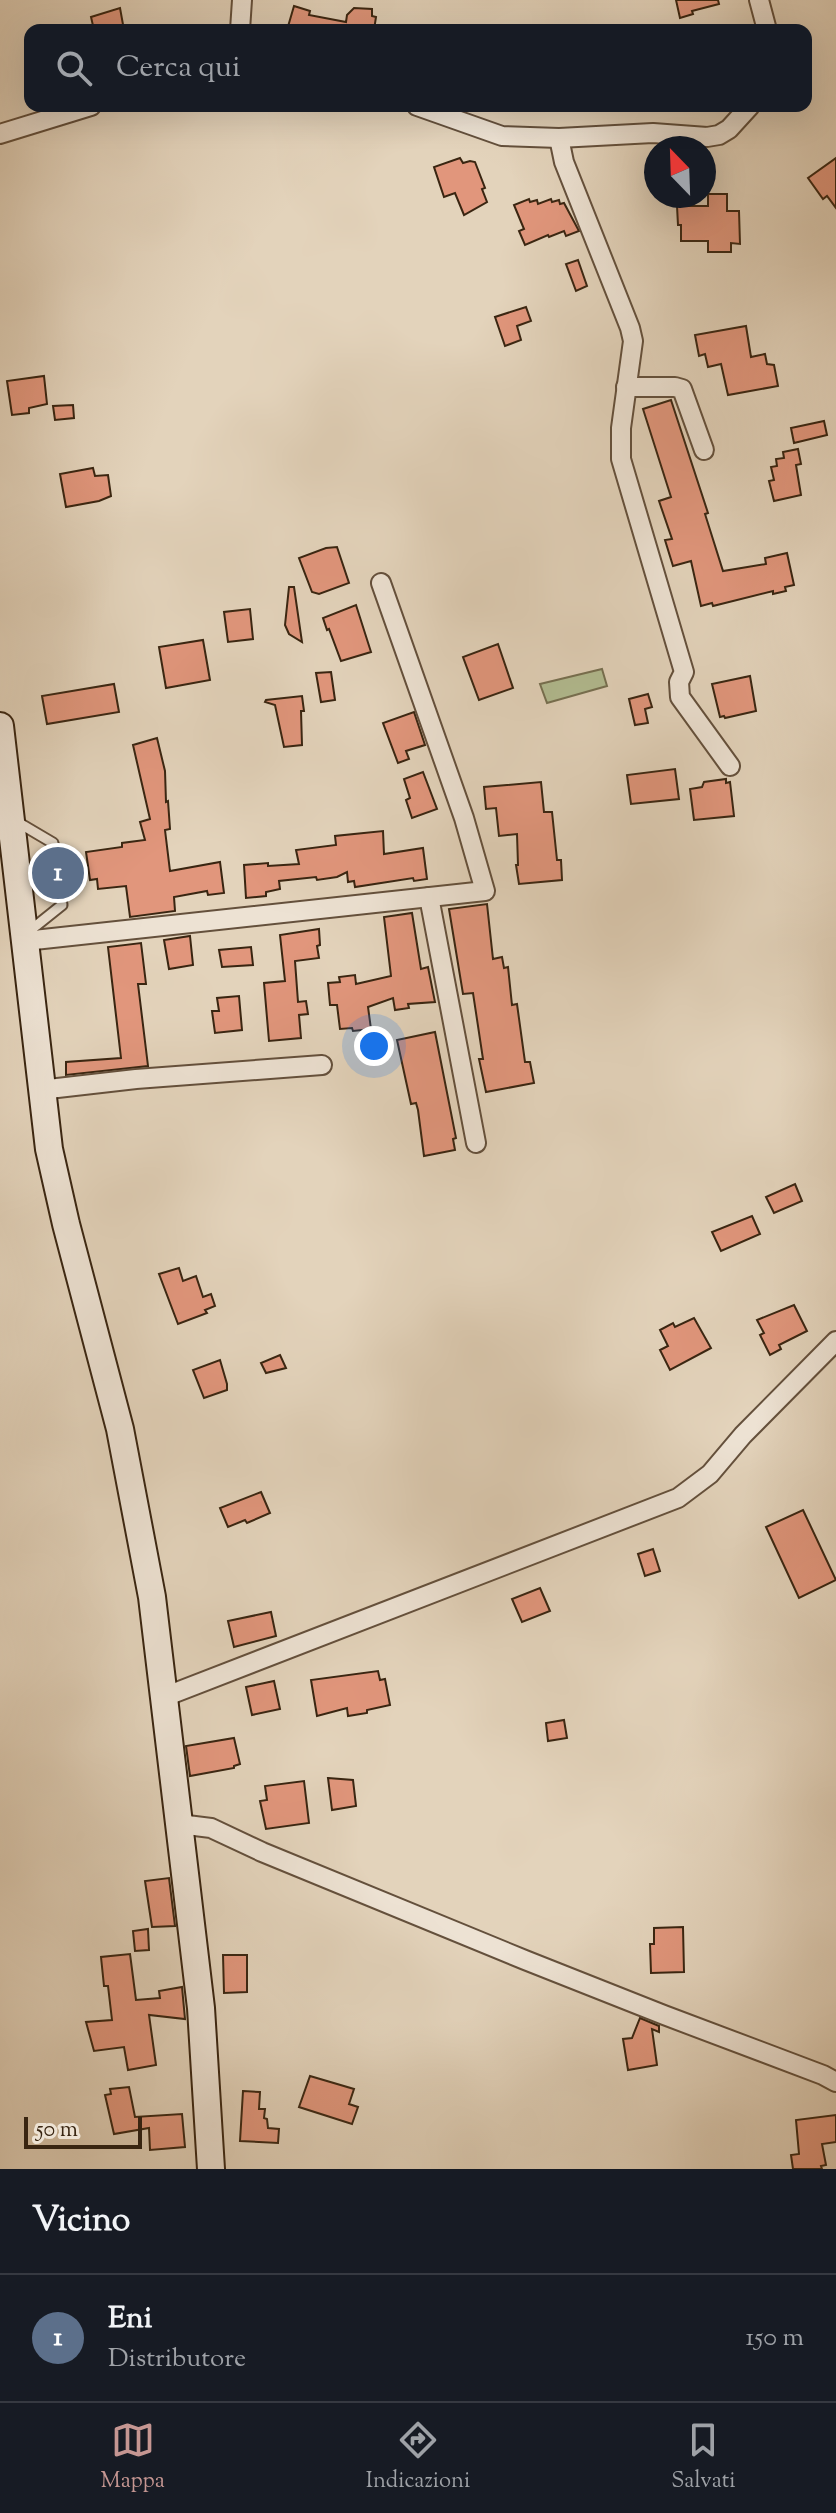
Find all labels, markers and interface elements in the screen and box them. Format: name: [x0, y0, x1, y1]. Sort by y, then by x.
search box: [24, 24, 812, 112]
icon: search: [52, 46, 96, 90]
text: Cerca qui: [116, 47, 241, 90]
north arrow: [644, 136, 716, 208]
pin: 1: [32, 843, 84, 903]
your location: [354, 1026, 394, 1066]
scale bar: [24, 2113, 142, 2149]
text: 50 m: [36, 2115, 78, 2147]
text: Vicino: [32, 2197, 130, 2246]
text: Eni: [108, 2298, 152, 2341]
text: 1: [54, 2320, 62, 2357]
text: 150 m: [745, 2320, 804, 2357]
text: Distributore: [108, 2341, 246, 2378]
tab: Mappa: [100, 2418, 165, 2498]
tab: Indicazioni: [366, 2418, 470, 2498]
tab: Salvati: [671, 2418, 736, 2498]

